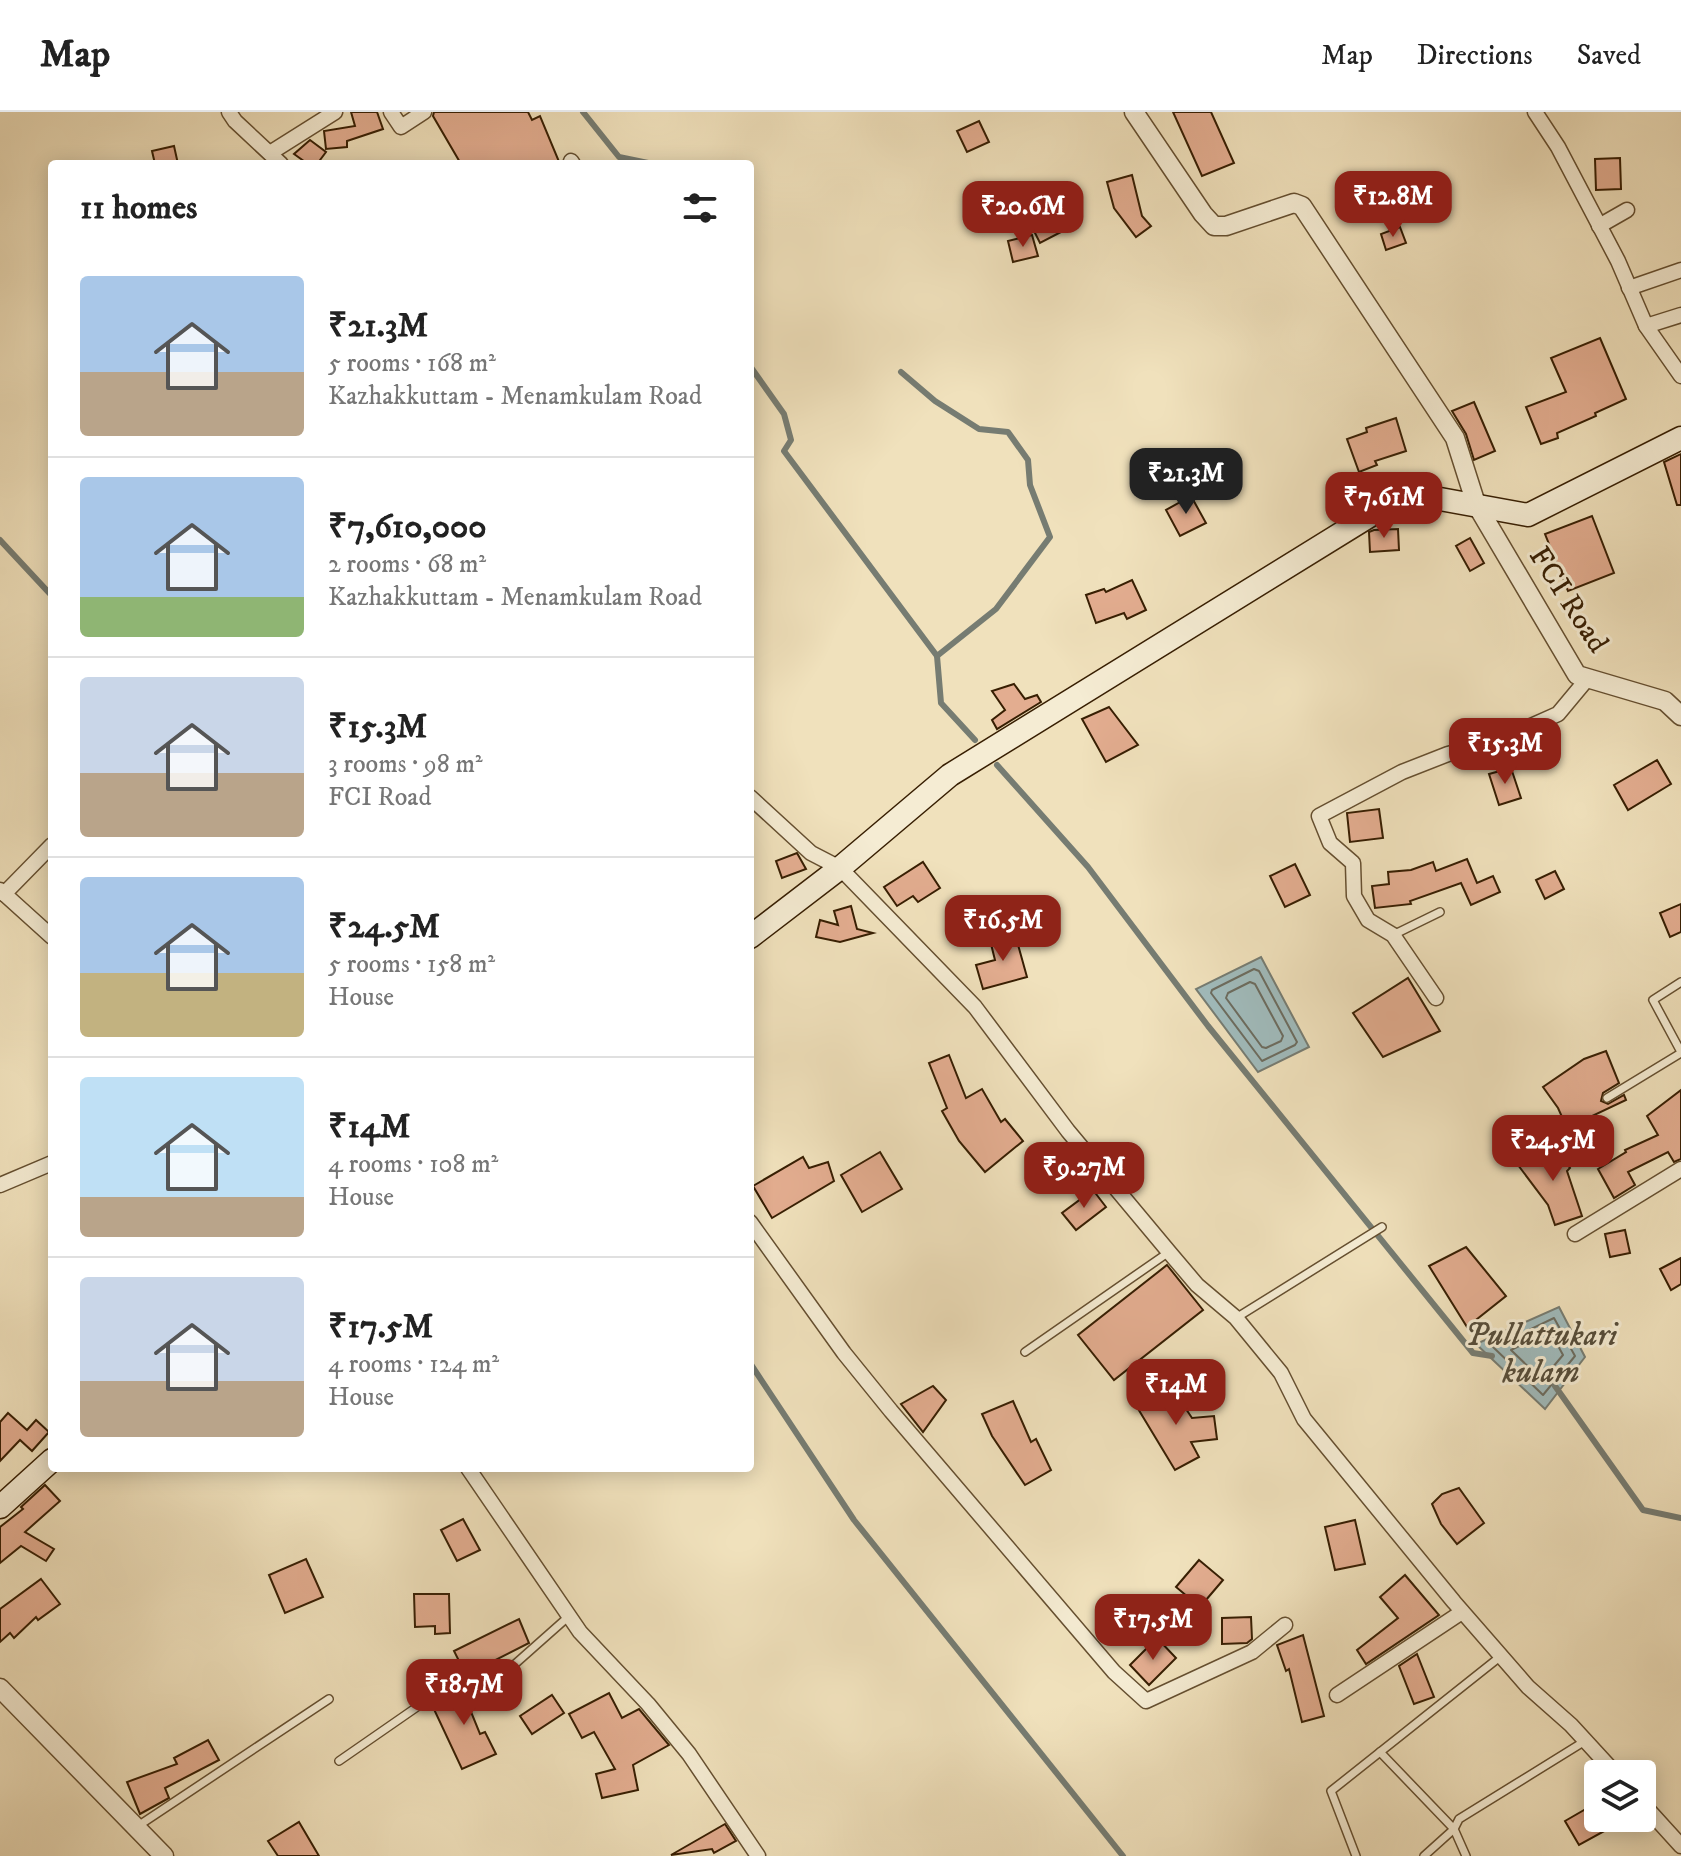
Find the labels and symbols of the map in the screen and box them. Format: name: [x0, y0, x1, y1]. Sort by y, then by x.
pin: ₹12.8M: [1328, 171, 1458, 239]
pin: ₹20.6M: [958, 181, 1088, 249]
pin: ₹21.3M: [1121, 448, 1251, 516]
pin: ₹7.61M: [1319, 472, 1449, 540]
street label: FCI Road: [1520, 540, 1616, 660]
pin: ₹15.3M: [1440, 718, 1570, 786]
pin: ₹16.5M: [938, 895, 1068, 963]
pin: ₹24.5M: [1488, 1115, 1618, 1183]
pin: ₹9.27M: [1019, 1142, 1149, 1210]
water label: Pullattukari kulam: [1465, 1316, 1619, 1393]
pin: ₹14M: [1129, 1359, 1223, 1427]
pin: ₹17.5M: [1088, 1594, 1218, 1662]
pin: ₹18.7M: [399, 1659, 529, 1727]

